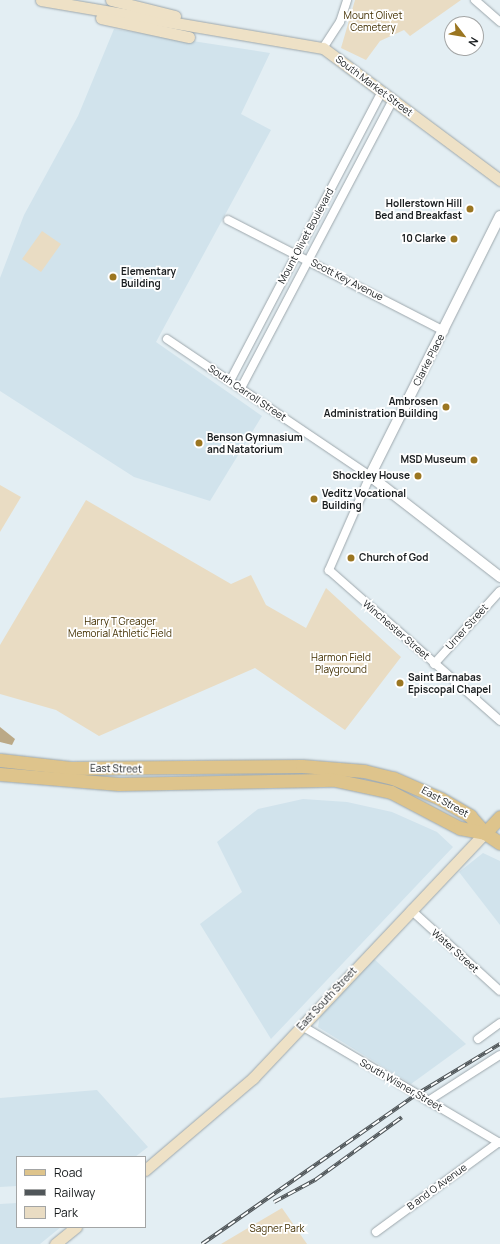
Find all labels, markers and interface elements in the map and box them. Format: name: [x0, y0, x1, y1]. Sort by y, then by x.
park label: Mount Olivet Cemetery: [344, 9, 402, 32]
north arrow: [444, 16, 484, 56]
text: N: [465, 35, 482, 49]
street label: South Market Street: [333, 53, 415, 119]
street label: Mount Olivet Boulevard: [276, 186, 336, 286]
place label: Hollerstown Hill Bed and Breakfast: [375, 197, 462, 220]
marker: Hollerstown Hill Bed and Breakfast: [465, 204, 475, 214]
place label: 10 Clarke: [402, 233, 446, 245]
marker: 10 Clarke: [449, 234, 459, 244]
street label: Scott Key Avenue: [309, 257, 385, 303]
place label: Elementary Building: [121, 265, 176, 288]
marker: Elementary Building: [108, 272, 118, 282]
street label: Clarke Place: [411, 332, 447, 388]
street label: South Carroll Street: [206, 362, 288, 424]
place label: Ambrosen Administration Building: [324, 395, 438, 418]
marker: Ambrosen Administration Building: [441, 402, 451, 412]
place label: Benson Gymnasium and Natatorium: [207, 431, 303, 454]
marker: Benson Gymnasium and Natatorium: [194, 438, 204, 448]
place label: MSD Museum: [400, 454, 466, 466]
marker: MSD Museum: [469, 455, 479, 465]
place label: Shockley House: [332, 470, 410, 482]
marker: Shockley House: [413, 471, 423, 481]
place label: Veditz Vocational Building: [322, 487, 406, 510]
marker: Veditz Vocational Building: [309, 494, 319, 504]
place label: Church of God: [359, 552, 428, 564]
marker: Church of God: [346, 553, 356, 563]
street label: Winchester Street: [360, 598, 432, 662]
street label: Urner Street: [443, 602, 491, 652]
park label: Harry T Greager Memorial Athletic Field: [68, 615, 172, 638]
park label: Harmon Field Playground: [311, 651, 371, 674]
place label: Saint Barnabas Episcopal Chapel: [408, 671, 491, 694]
marker: Saint Barnabas Episcopal Chapel: [395, 678, 405, 688]
street label: East Street: [90, 763, 142, 775]
street label: East Street: [419, 784, 471, 820]
street label: Water Street: [429, 927, 481, 975]
street label: East South Street: [295, 965, 359, 1033]
street label: South Wisner Street: [358, 1056, 444, 1114]
legend: [16, 1156, 146, 1228]
street label: B and O Avenue: [405, 1161, 469, 1213]
text: Road: [54, 1164, 82, 1181]
text: Railway: [54, 1184, 95, 1201]
text: Park: [54, 1204, 78, 1221]
park label: Sagner Park: [250, 1223, 304, 1235]

